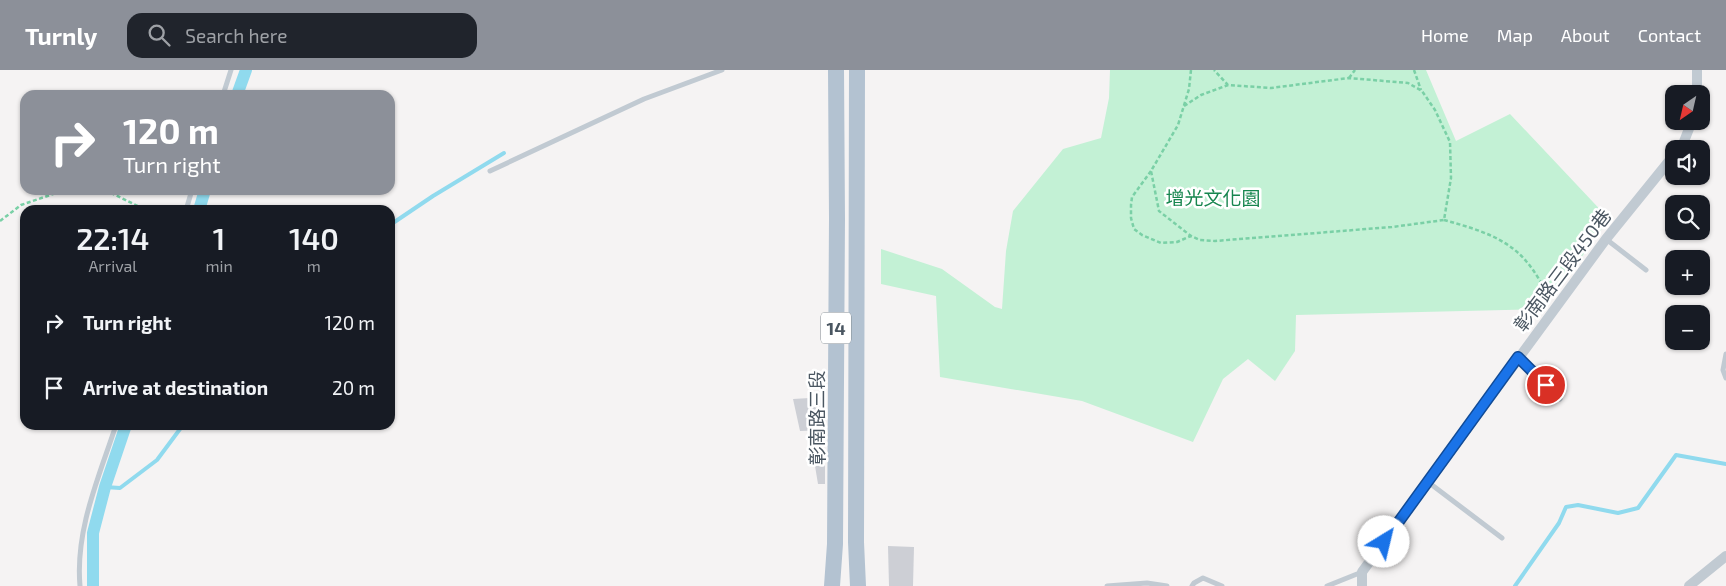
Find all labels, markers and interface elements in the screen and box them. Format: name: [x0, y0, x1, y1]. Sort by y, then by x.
search box: [127, 13, 477, 58]
text: Turnly: [25, 21, 97, 50]
icon: search: [145, 21, 173, 49]
text: Search here: [185, 24, 287, 47]
text: Home: [1421, 24, 1469, 46]
text: Map: [1497, 24, 1533, 46]
text: About: [1561, 24, 1610, 46]
text: Contact: [1638, 24, 1701, 46]
north arrow: [1665, 85, 1710, 130]
map controls: [1665, 85, 1710, 350]
text: 120 m: [123, 109, 219, 151]
icon: right: [40, 110, 105, 175]
button: sound: [1665, 140, 1710, 185]
text: Turn right: [123, 151, 221, 177]
park label: 增光文化園: [1165, 186, 1261, 209]
button: search: [1665, 195, 1710, 240]
street label: 彰南路三段450巷: [1508, 204, 1616, 336]
text: 22:14: [76, 220, 149, 256]
text: 1: [213, 220, 225, 256]
text: 140: [289, 220, 339, 256]
button: +: [1665, 250, 1710, 295]
text: Arrival: [88, 256, 137, 275]
text: min: [205, 256, 233, 275]
text: m: [307, 256, 321, 275]
button: −: [1665, 305, 1710, 350]
icon: right: [40, 309, 68, 337]
text: Turn right: [83, 311, 171, 334]
text: 120 m: [324, 311, 375, 334]
road number: 14: [821, 312, 851, 344]
pin: [1525, 364, 1567, 406]
street label: 彰南路三段: [805, 370, 828, 466]
icon: arrive: [1532, 371, 1560, 399]
icon: arrive: [40, 374, 68, 402]
text: Arrive at destination: [83, 376, 268, 399]
text: 20 m: [332, 376, 375, 399]
position arrow: [1357, 515, 1409, 567]

